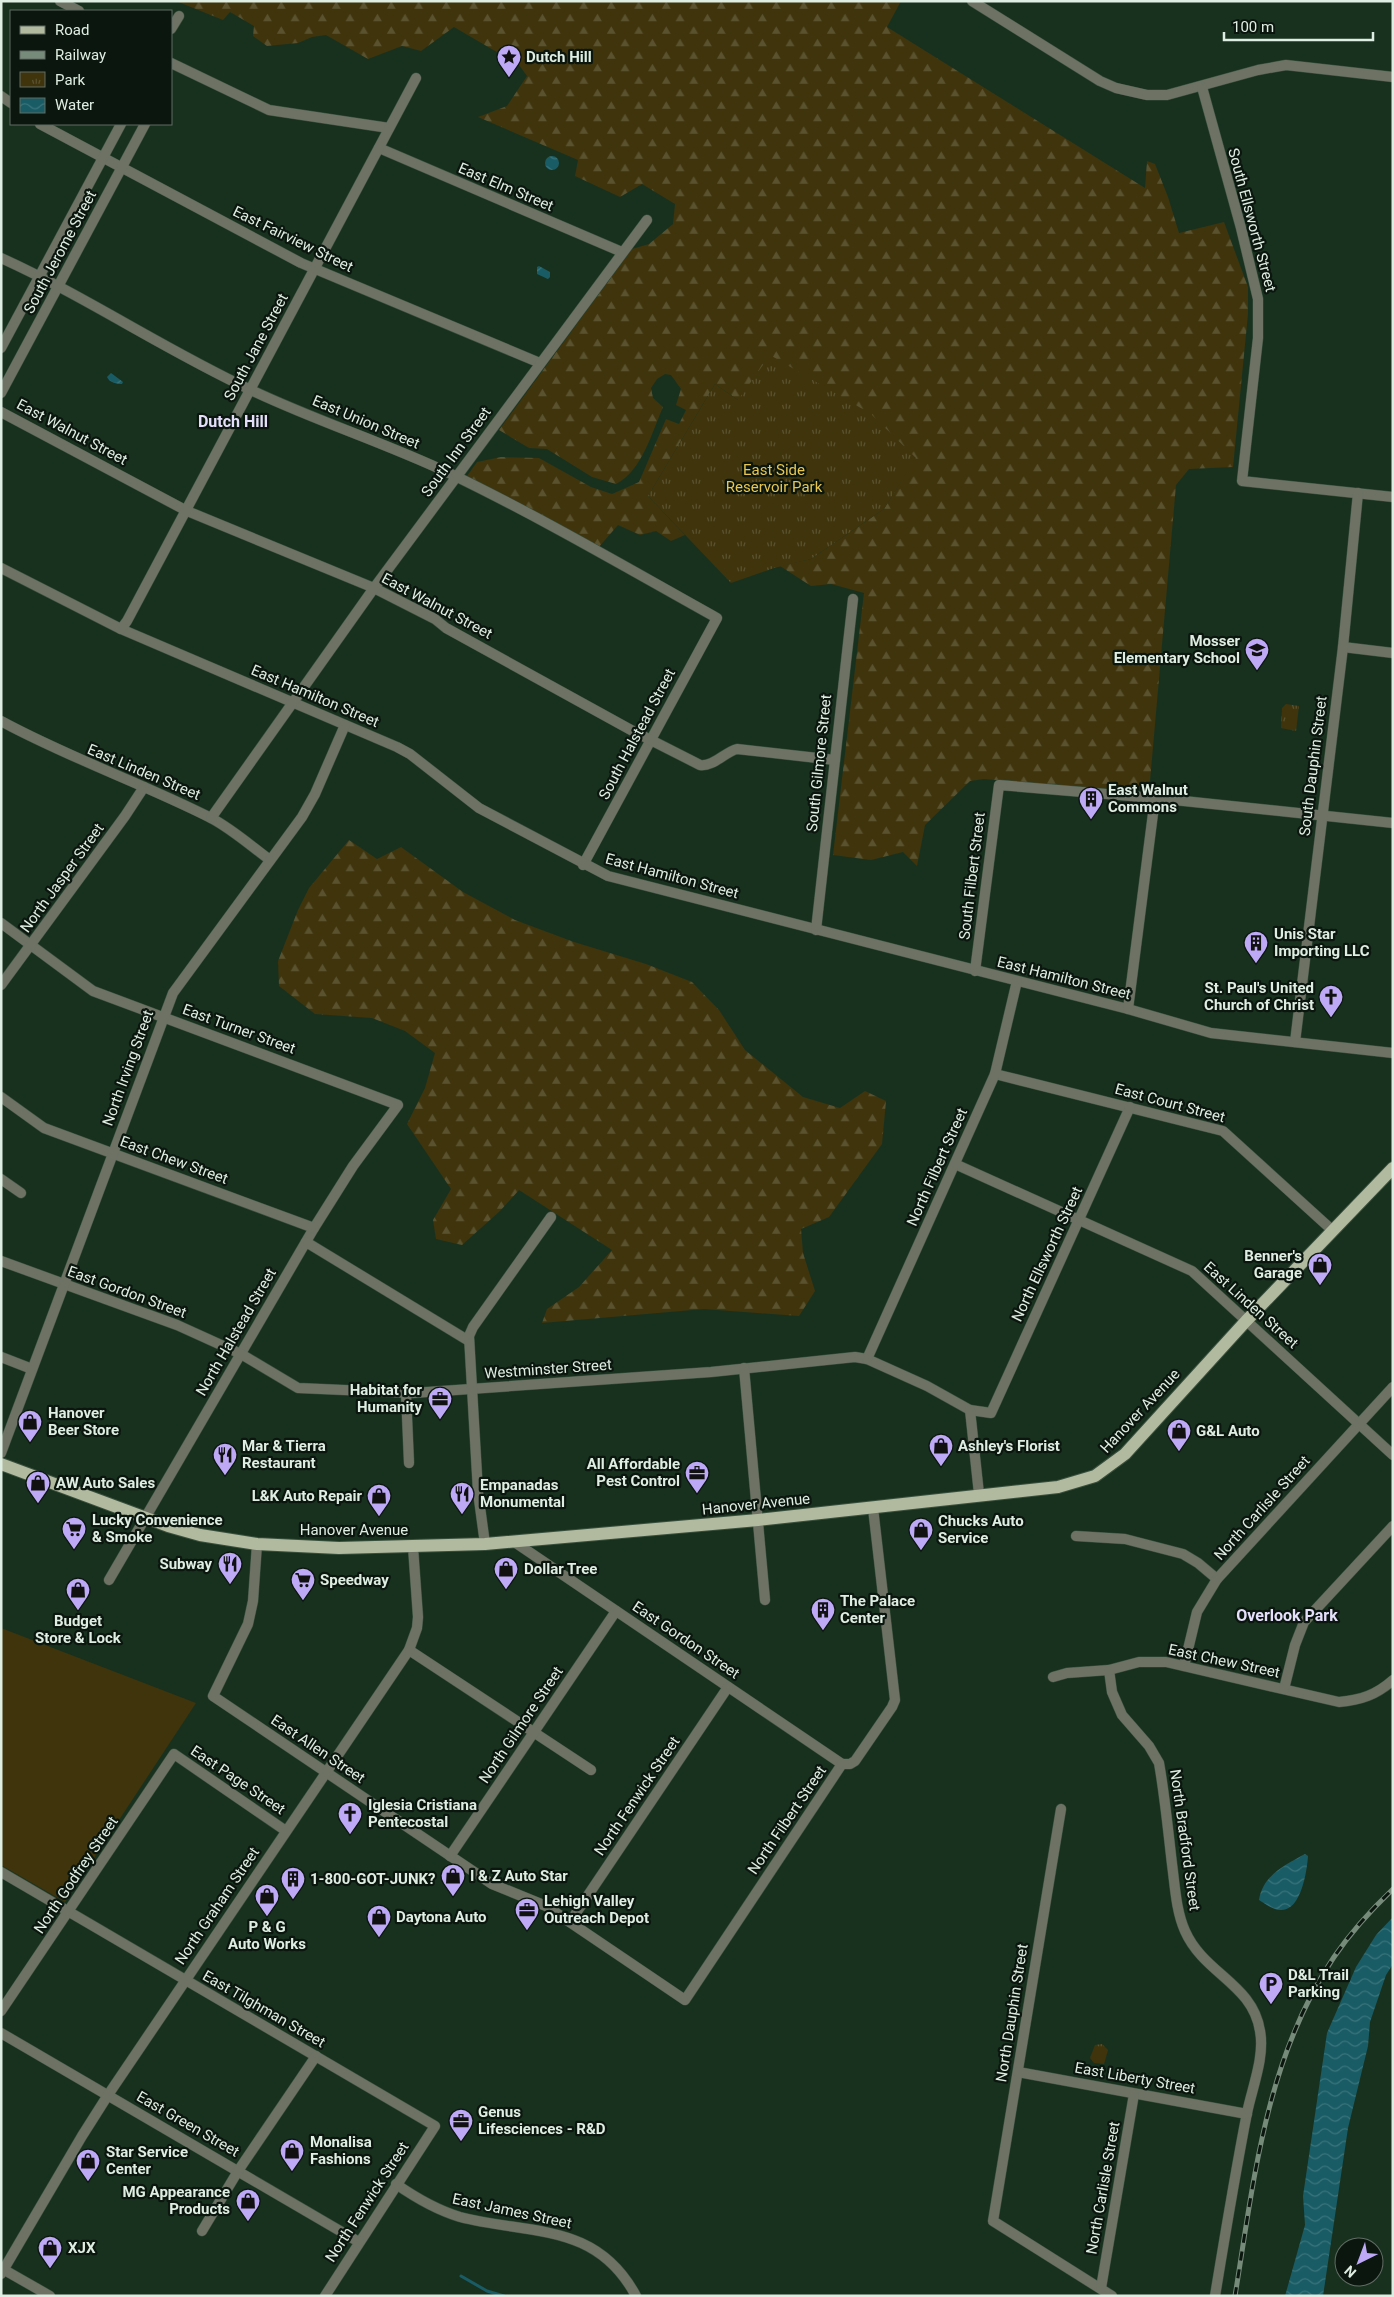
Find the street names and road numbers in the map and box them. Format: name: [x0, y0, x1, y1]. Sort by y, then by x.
street label: South Ellsworth Street: [1224, 146, 1280, 294]
street label: East Elm Street: [456, 159, 556, 215]
street label: South Jerome Street: [20, 187, 100, 317]
street label: East Fairview Street: [230, 202, 356, 276]
street label: South Jane Street: [220, 290, 292, 404]
street label: East Union Street: [310, 391, 422, 453]
street label: East Walnut Street: [14, 395, 130, 469]
street label: South Inn Street: [417, 404, 495, 500]
street label: East Walnut Street: [379, 569, 495, 643]
street label: East Hamilton Street: [248, 661, 382, 731]
street label: South Halstead Street: [595, 665, 679, 803]
street label: South Gilmore Street: [803, 693, 835, 833]
street label: South Dauphin Street: [1295, 695, 1331, 837]
street label: East Linden Street: [85, 740, 203, 804]
street label: South Filbert Street: [955, 811, 989, 941]
street label: North Jasper Street: [16, 820, 108, 936]
street label: East Hamilton Street: [603, 850, 741, 902]
street label: East Hamilton Street: [995, 953, 1133, 1003]
street label: East Turner Street: [180, 1000, 298, 1058]
street label: North Irving Street: [99, 1008, 157, 1128]
street label: East Court Street: [1113, 1080, 1227, 1126]
street label: North Filbert Street: [903, 1105, 971, 1229]
street label: East Chew Street: [118, 1132, 231, 1188]
street label: North Ellsworth Street: [1008, 1184, 1086, 1324]
street label: East Linden Street: [1200, 1258, 1302, 1352]
street label: East Gordon Street: [65, 1262, 189, 1322]
street label: North Halstead Street: [192, 1265, 280, 1399]
street label: Westminster Street: [484, 1356, 612, 1382]
street label: Hanover Avenue: [1096, 1365, 1184, 1457]
street label: North Carlisle Street: [1210, 1452, 1314, 1564]
street label: Hanover Avenue: [701, 1489, 811, 1519]
street label: Hanover Avenue: [300, 1521, 408, 1539]
street label: East Gordon Street: [629, 1597, 743, 1683]
street label: East Chew Street: [1167, 1640, 1282, 1682]
street label: North Gilmore Street: [475, 1663, 567, 1787]
street label: East Allen Street: [268, 1711, 369, 1787]
street label: North Fenwick Street: [590, 1733, 684, 1859]
street label: East Page Street: [187, 1742, 289, 1818]
street label: North Filbert Street: [744, 1762, 830, 1878]
street label: North Bradford Street: [1166, 1768, 1204, 1912]
street label: North Godfrey Street: [30, 1813, 122, 1937]
street label: North Graham Street: [171, 1844, 263, 1968]
street label: North Dauphin Street: [992, 1942, 1032, 2083]
street label: East Tilghman Street: [199, 1967, 329, 2051]
street label: East Liberty Street: [1073, 2059, 1197, 2097]
street label: East Green Street: [133, 2087, 243, 2161]
street label: North Carlisle Street: [1082, 2120, 1124, 2256]
street label: North Fenwick Street: [321, 2138, 413, 2265]
street label: East James Street: [451, 2190, 573, 2232]

